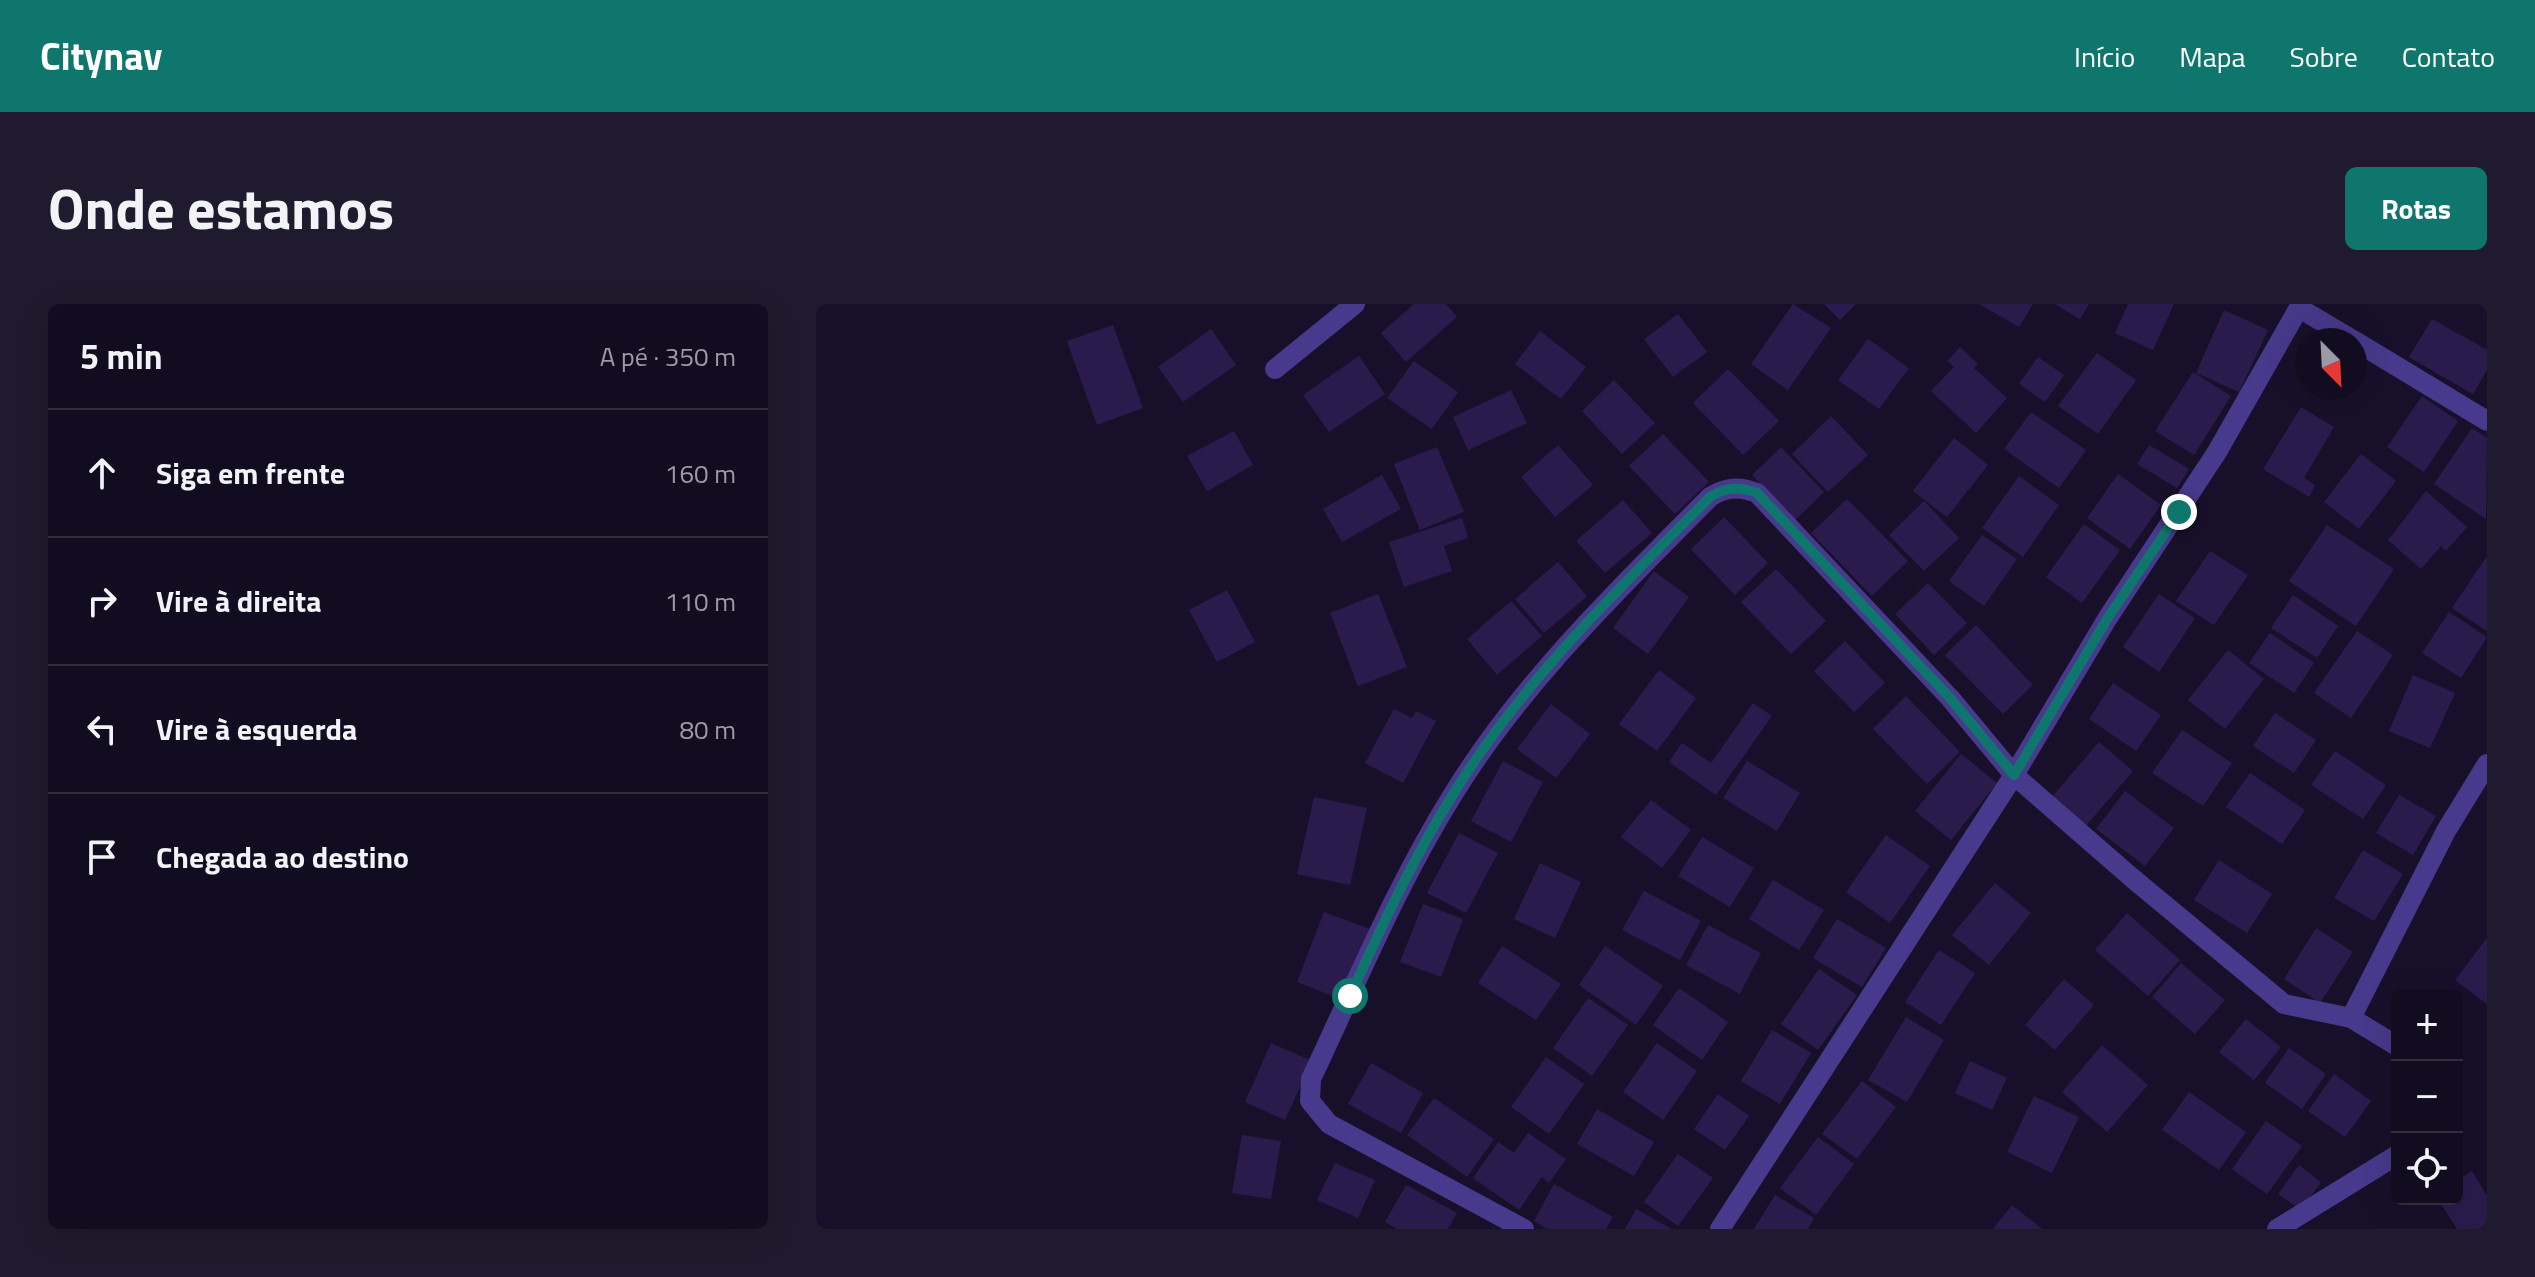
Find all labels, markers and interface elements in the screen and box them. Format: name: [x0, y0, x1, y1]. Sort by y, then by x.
text: Citynav: [40, 27, 162, 85]
text: Início: [2074, 35, 2135, 78]
text: Mapa: [2179, 35, 2246, 78]
text: Sobre: [2290, 35, 2358, 78]
text: Contato: [2402, 35, 2495, 78]
text: Onde estamos: [48, 166, 394, 251]
button: Rotas: [2345, 167, 2487, 250]
north arrow: [2295, 328, 2367, 400]
text: 5 min: [80, 330, 163, 382]
text: A pé · 350 m: [600, 337, 736, 376]
text: Siga em frente: [156, 450, 345, 496]
icon: ahead: [80, 451, 124, 495]
text: 160 m: [665, 454, 736, 493]
route end: [2161, 494, 2197, 530]
text: Vire à direita: [156, 578, 321, 624]
icon: right: [80, 579, 124, 623]
text: 110 m: [665, 582, 736, 621]
text: Vire à esquerda: [156, 706, 357, 752]
icon: left: [80, 707, 124, 751]
text: 80 m: [679, 710, 736, 749]
text: Chegada ao destino: [156, 834, 409, 880]
icon: arrive: [80, 835, 124, 879]
route start: [1332, 978, 1368, 1014]
map controls: [2391, 989, 2463, 1205]
button: +: [2391, 989, 2463, 1061]
button: −: [2391, 1061, 2463, 1133]
button: locate: [2391, 1133, 2463, 1205]

